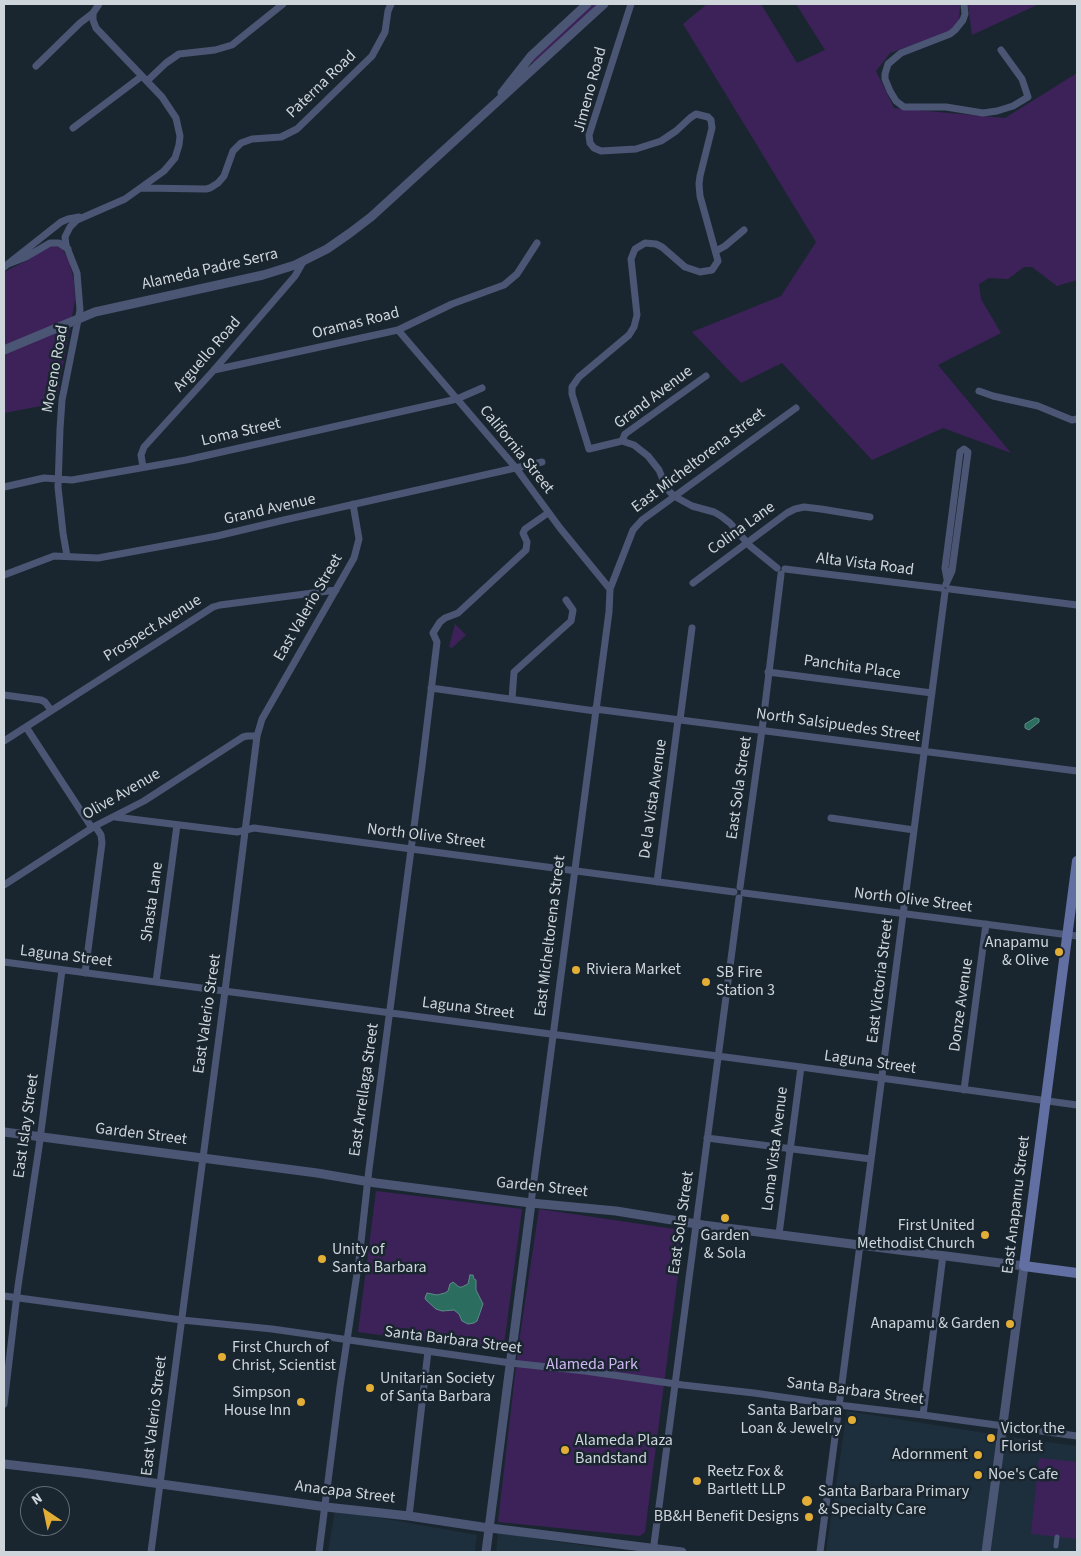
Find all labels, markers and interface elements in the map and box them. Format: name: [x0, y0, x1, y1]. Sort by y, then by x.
street label: Jimeno Road: [570, 45, 612, 135]
street label: Paterna Road: [283, 47, 361, 123]
street label: Alameda Padre Serra: [140, 245, 280, 295]
street label: Oramas Road: [310, 304, 402, 344]
street label: Arguello Road: [170, 314, 246, 396]
street label: Moreno Road: [39, 324, 73, 414]
street label: Grand Avenue: [611, 362, 697, 434]
street label: California Street: [475, 402, 557, 498]
street label: East Micheltorena Street: [628, 404, 770, 518]
street label: Loma Street: [199, 415, 283, 451]
street label: Grand Avenue: [222, 490, 318, 530]
street label: Colina Lane: [705, 498, 779, 560]
street label: Alta Vista Road: [815, 549, 915, 581]
street label: East Valerio Street: [270, 551, 348, 665]
street label: Prospect Avenue: [101, 591, 205, 667]
street label: Panchita Place: [802, 652, 902, 684]
street label: North Salsipuedes Street: [755, 705, 921, 747]
street label: East Sola Street: [723, 735, 757, 841]
street label: De la Vista Avenue: [636, 738, 672, 860]
street label: Olive Avenue: [80, 765, 164, 825]
street label: North Olive Street: [366, 820, 486, 854]
street label: East Micheltorena Street: [532, 854, 570, 1018]
street label: Shasta Lane: [138, 861, 168, 943]
street label: North Olive Street: [853, 884, 973, 918]
street label: East Victoria Street: [864, 918, 898, 1044]
place label: Anapamu & Olive: [985, 933, 1049, 971]
street label: Laguna Street: [19, 942, 113, 972]
marker: Anapamu & Olive: [1053, 946, 1065, 958]
street label: East Valerio Street: [190, 953, 226, 1075]
street label: Donze Avenue: [946, 957, 978, 1053]
place label: Riviera Market: [586, 960, 681, 980]
place label: SB Fire Station 3: [716, 963, 775, 1001]
marker: Riviera Market: [570, 964, 582, 976]
marker: SB Fire Station 3: [700, 976, 712, 988]
street label: Laguna Street: [421, 994, 515, 1024]
street label: East Arrellaga Street: [346, 1022, 384, 1158]
street label: Laguna Street: [823, 1047, 917, 1079]
street label: East Islay Street: [10, 1073, 44, 1179]
street label: Loma Vista Avenue: [759, 1086, 793, 1212]
street label: Garden Street: [94, 1120, 188, 1150]
street label: East Anapamu Street: [999, 1135, 1035, 1275]
street label: East Sola Street: [665, 1170, 699, 1276]
street label: Garden Street: [495, 1174, 589, 1202]
marker: Garden & Sola: [719, 1212, 731, 1224]
place label: First United Methodist Church: [857, 1216, 975, 1254]
place label: Garden & Sola: [701, 1226, 749, 1264]
marker: First United Methodist Church: [979, 1229, 991, 1241]
place label: Unity of Santa Barbara: [332, 1240, 427, 1278]
marker: Unity of Santa Barbara: [316, 1253, 328, 1265]
place label: Anapamu & Garden: [871, 1314, 1000, 1334]
marker: Anapamu & Garden: [1004, 1318, 1016, 1330]
street label: Santa Barbara Street: [383, 1323, 523, 1359]
place label: First Church of Christ, Scientist: [232, 1338, 336, 1376]
marker: First Church of Christ, Scientist: [216, 1351, 228, 1363]
street label: East Valerio Street: [138, 1355, 172, 1477]
park label: Alameda Park: [546, 1355, 638, 1375]
place label: Unitarian Society of Santa Barbara: [380, 1369, 495, 1407]
street label: Santa Barbara Street: [785, 1374, 925, 1410]
marker: Unitarian Society of Santa Barbara: [364, 1382, 376, 1394]
place label: Simpson House Inn: [224, 1383, 291, 1421]
marker: Simpson House Inn: [295, 1396, 307, 1408]
place label: Santa Barbara Loan & Jewelry: [740, 1401, 842, 1439]
marker: Santa Barbara Loan & Jewelry: [846, 1414, 858, 1426]
place label: Victor the Florist: [1001, 1419, 1065, 1457]
place label: Alameda Plaza Bandstand: [575, 1431, 673, 1469]
marker: Victor the Florist: [985, 1432, 997, 1444]
marker: Alameda Plaza Bandstand: [559, 1444, 571, 1456]
place label: Adornment: [892, 1445, 968, 1465]
marker: Adornment: [972, 1449, 984, 1461]
place label: Reetz Fox & Bartlett LLP: [707, 1462, 786, 1500]
place label: Noe's Cafe: [988, 1465, 1058, 1485]
marker: Noe's Cafe: [972, 1469, 984, 1481]
marker: Reetz Fox & Bartlett LLP: [691, 1475, 703, 1487]
street label: Anacapa Street: [294, 1477, 396, 1509]
place label: Santa Barbara Primary & Specialty Care: [818, 1482, 969, 1520]
north arrow: [20, 1486, 70, 1536]
text: N: [28, 1488, 47, 1510]
marker: Santa Barbara Primary & Specialty Care: [800, 1494, 814, 1508]
place label: BB&H Benefit Designs: [654, 1507, 799, 1527]
marker: BB&H Benefit Designs: [803, 1511, 815, 1523]

